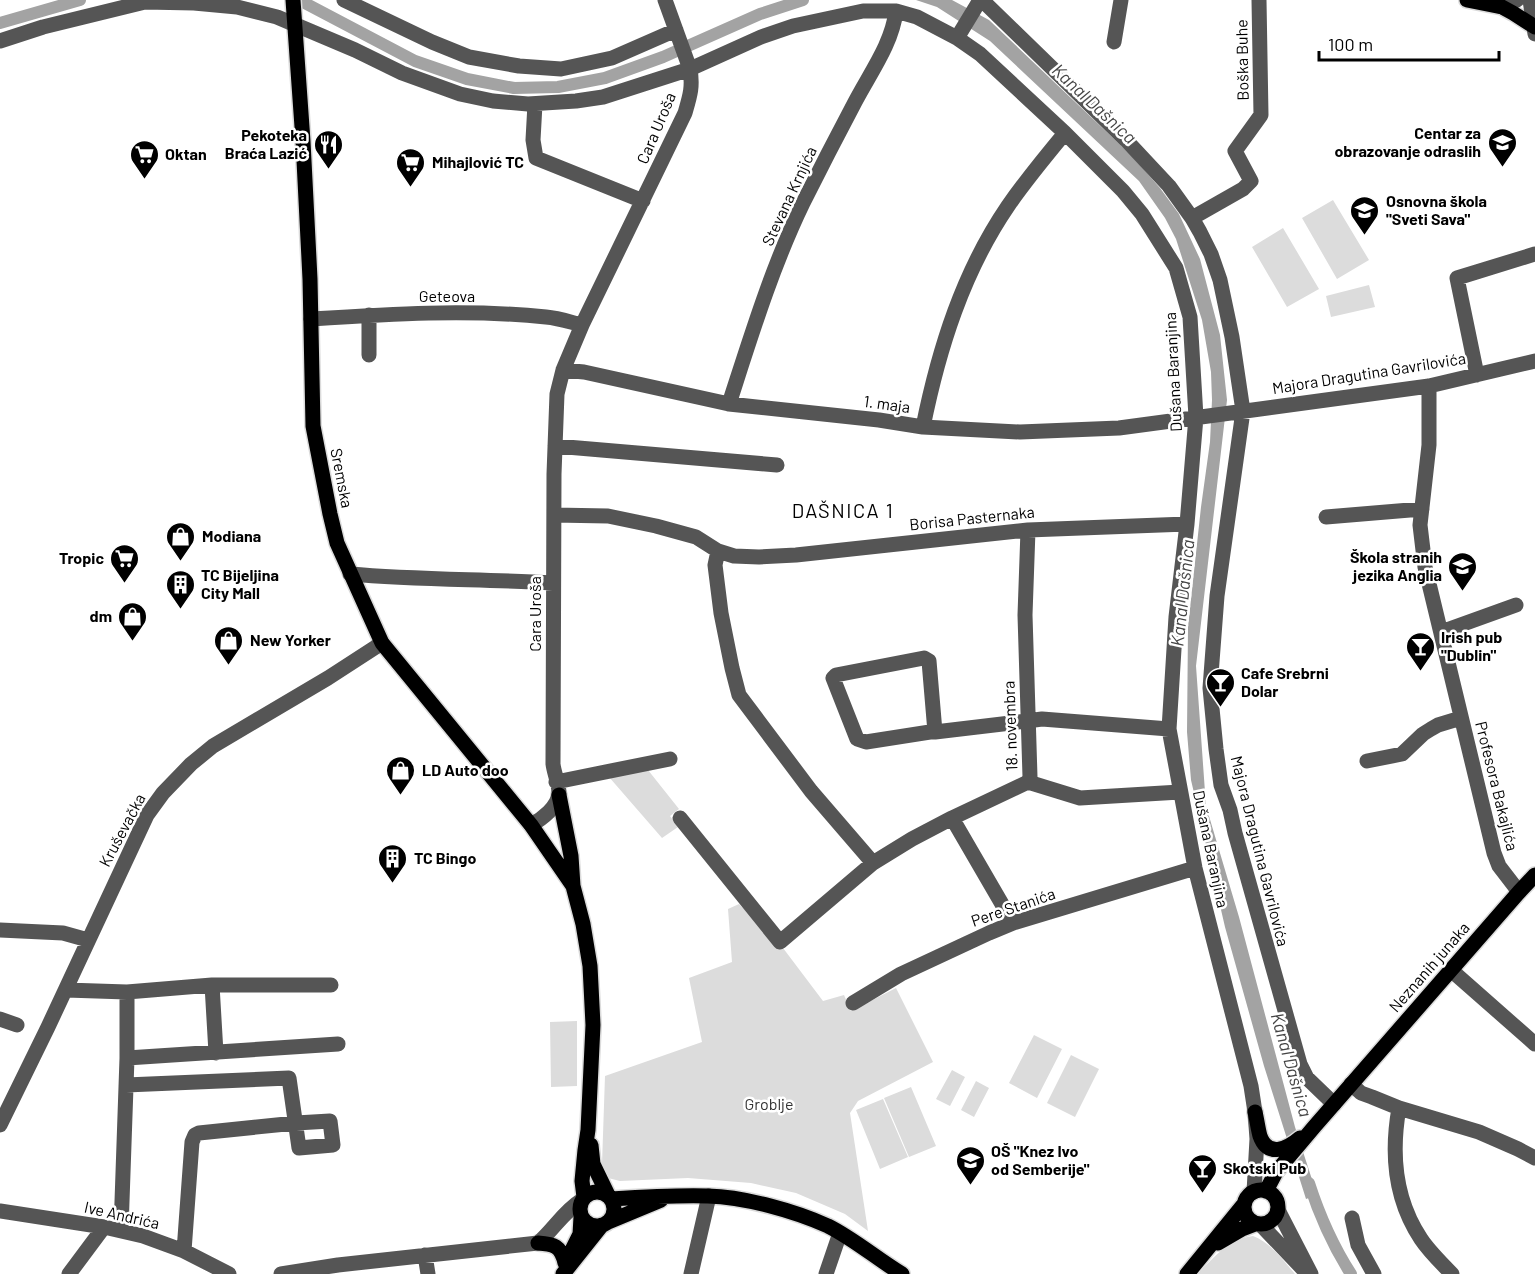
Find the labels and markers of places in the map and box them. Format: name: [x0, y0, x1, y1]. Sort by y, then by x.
place label: Centar za obrazovanje odraslih: [1334, 123, 1481, 160]
place label: Pekoteka Braća Lazić: [225, 125, 307, 162]
school or university icon: Centar za obrazovanje odraslih: [1486, 126, 1518, 168]
restaurant icon: Pekoteka Braća Lazić: [312, 128, 344, 170]
supermarket icon: Oktan: [128, 138, 160, 180]
place label: Oktan: [165, 144, 207, 163]
supermarket icon: Mihajlović TC: [395, 146, 427, 188]
place label: Mihajlović TC: [432, 152, 524, 171]
place label: Osnovna škola "Sveti Sava": [1386, 191, 1487, 228]
school or university icon: Osnovna škola "Sveti Sava": [1349, 194, 1381, 236]
shop icon: Modiana: [165, 520, 197, 562]
place label: Modiana: [202, 526, 261, 545]
supermarket icon: Tropic: [109, 542, 141, 584]
place label: Škola stranih jezika Anglia: [1350, 547, 1442, 584]
place label: Tropic: [59, 548, 104, 567]
school or university icon: Škola stranih jezika Anglia: [1447, 550, 1479, 592]
place label: TC Bijeljina City Mall: [201, 565, 279, 602]
building icon: TC Bijeljina City Mall: [164, 568, 196, 610]
shop icon: dm: [117, 600, 149, 642]
place label: dm: [90, 606, 112, 625]
shop icon: New Yorker: [213, 624, 245, 666]
place label: Irish pub "Dublin": [1441, 627, 1502, 664]
place label: New Yorker: [250, 630, 331, 649]
bar icon: Irish pub "Dublin": [1404, 630, 1436, 672]
place label: Cafe Srebrni Dolar: [1241, 663, 1329, 700]
bar icon: Cafe Srebrni Dolar: [1204, 666, 1236, 708]
shop icon: LD Auto doo: [385, 754, 417, 796]
place label: LD Auto doo: [422, 760, 509, 779]
building icon: TC Bingo: [377, 842, 409, 884]
place label: TC Bingo: [414, 848, 476, 867]
place label: OŠ "Knez Ivo od Semberije": [991, 1141, 1090, 1178]
school or university icon: OŠ "Knez Ivo od Semberije": [954, 1144, 986, 1186]
bar icon: Skotski Pub: [1186, 1152, 1218, 1194]
place label: Skotski Pub: [1223, 1158, 1306, 1177]

